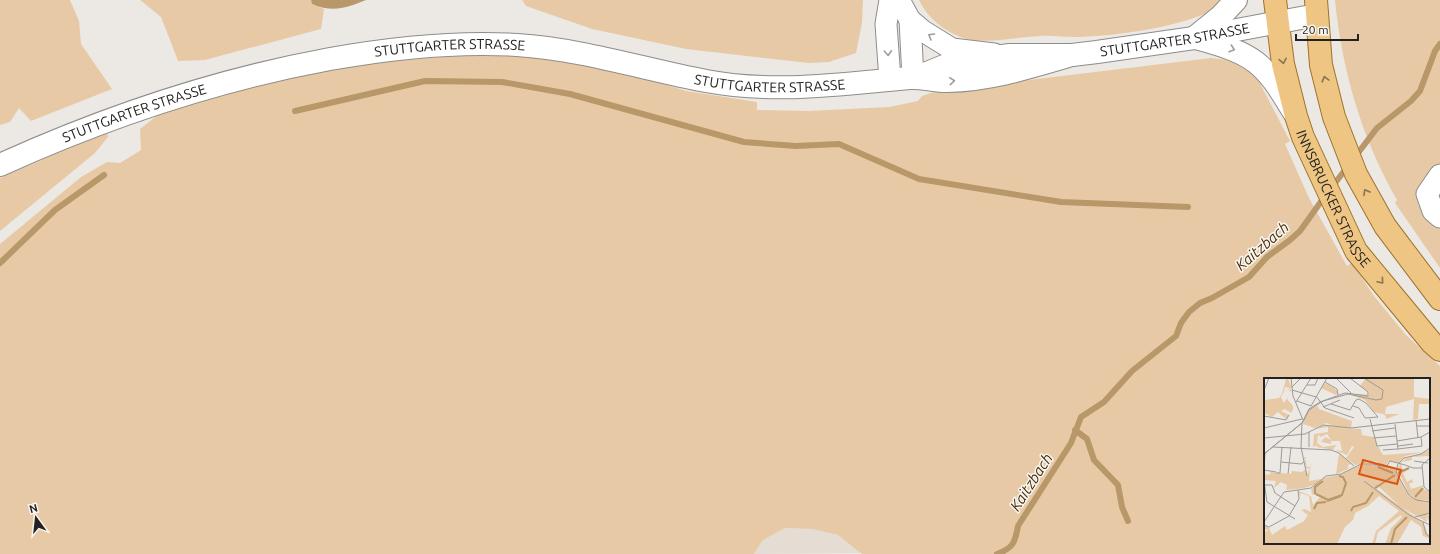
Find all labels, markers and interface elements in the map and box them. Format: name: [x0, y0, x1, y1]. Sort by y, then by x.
scale bar: [1296, 16, 1358, 42]
street label: STUTTGARTER STRASSE: [1099, 20, 1251, 59]
text: 20 m: [1302, 23, 1329, 36]
one-way arrow: [928, 33, 935, 41]
street label: STUTTGARTER STRASSE: [373, 36, 526, 60]
one-way arrow: [1228, 44, 1235, 53]
one-way arrow: [884, 50, 893, 56]
one-way arrow: [1278, 58, 1287, 65]
street label: STUTTGARTER STRASSE: [693, 71, 846, 95]
one-way arrow: [949, 76, 955, 85]
one-way arrow: [1321, 76, 1329, 82]
street label: STUTTGARTER STRASSE: [60, 81, 208, 145]
street label: INNSBRUCKER STRASSE: [1293, 128, 1374, 271]
one-way arrow: [1363, 189, 1371, 196]
water label: Kaitzbach: [1232, 218, 1292, 274]
one-way arrow: [1376, 277, 1383, 284]
inset map: [1264, 378, 1430, 544]
water label: Kaitzbach: [1006, 450, 1056, 514]
north arrow: [16, 498, 56, 538]
text: N: [28, 501, 39, 515]

